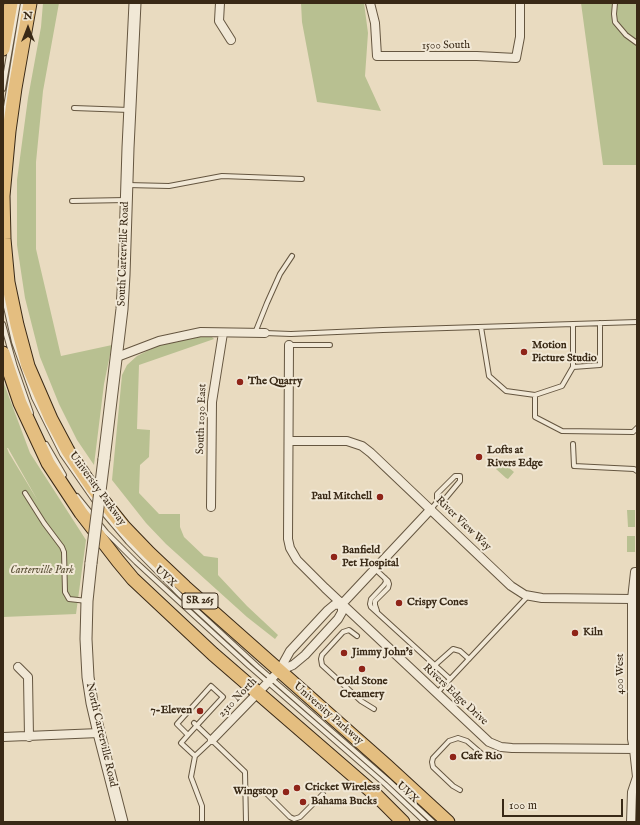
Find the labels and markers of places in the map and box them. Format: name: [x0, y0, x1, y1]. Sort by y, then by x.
place label: Motion Picture Studio: [532, 339, 597, 365]
marker: Motion Picture Studio: [519, 347, 529, 357]
place label: The Quarry: [248, 375, 302, 389]
marker: The Quarry: [235, 377, 245, 387]
place label: Lofts at Rivers Edge: [487, 444, 543, 470]
marker: Lofts at Rivers Edge: [474, 452, 484, 462]
place label: Paul Mitchell: [311, 490, 372, 504]
marker: Paul Mitchell: [375, 492, 385, 502]
place label: Banfield Pet Hospital: [342, 544, 399, 570]
marker: Banfield Pet Hospital: [329, 552, 339, 562]
place label: Crispy Cones: [407, 596, 468, 610]
marker: Crispy Cones: [394, 598, 404, 608]
place label: Kiln: [583, 626, 603, 640]
marker: Kiln: [570, 628, 580, 638]
place label: Jimmy John's: [352, 646, 413, 660]
marker: Jimmy John's: [339, 648, 349, 658]
marker: Cold Stone Creamery: [357, 664, 367, 674]
place label: Cold Stone Creamery: [336, 675, 388, 701]
place label: 7-Eleven: [150, 704, 192, 718]
marker: 7-Eleven: [195, 706, 205, 716]
place label: Cafe Rio: [461, 750, 502, 764]
marker: Cafe Rio: [448, 752, 458, 762]
place label: Cricket Wireless: [305, 781, 380, 795]
marker: Cricket Wireless: [292, 783, 302, 793]
place label: Wingstop: [233, 785, 278, 799]
marker: Wingstop: [281, 787, 291, 797]
place label: Bahama Bucks: [311, 795, 377, 809]
marker: Bahama Bucks: [298, 797, 308, 807]

